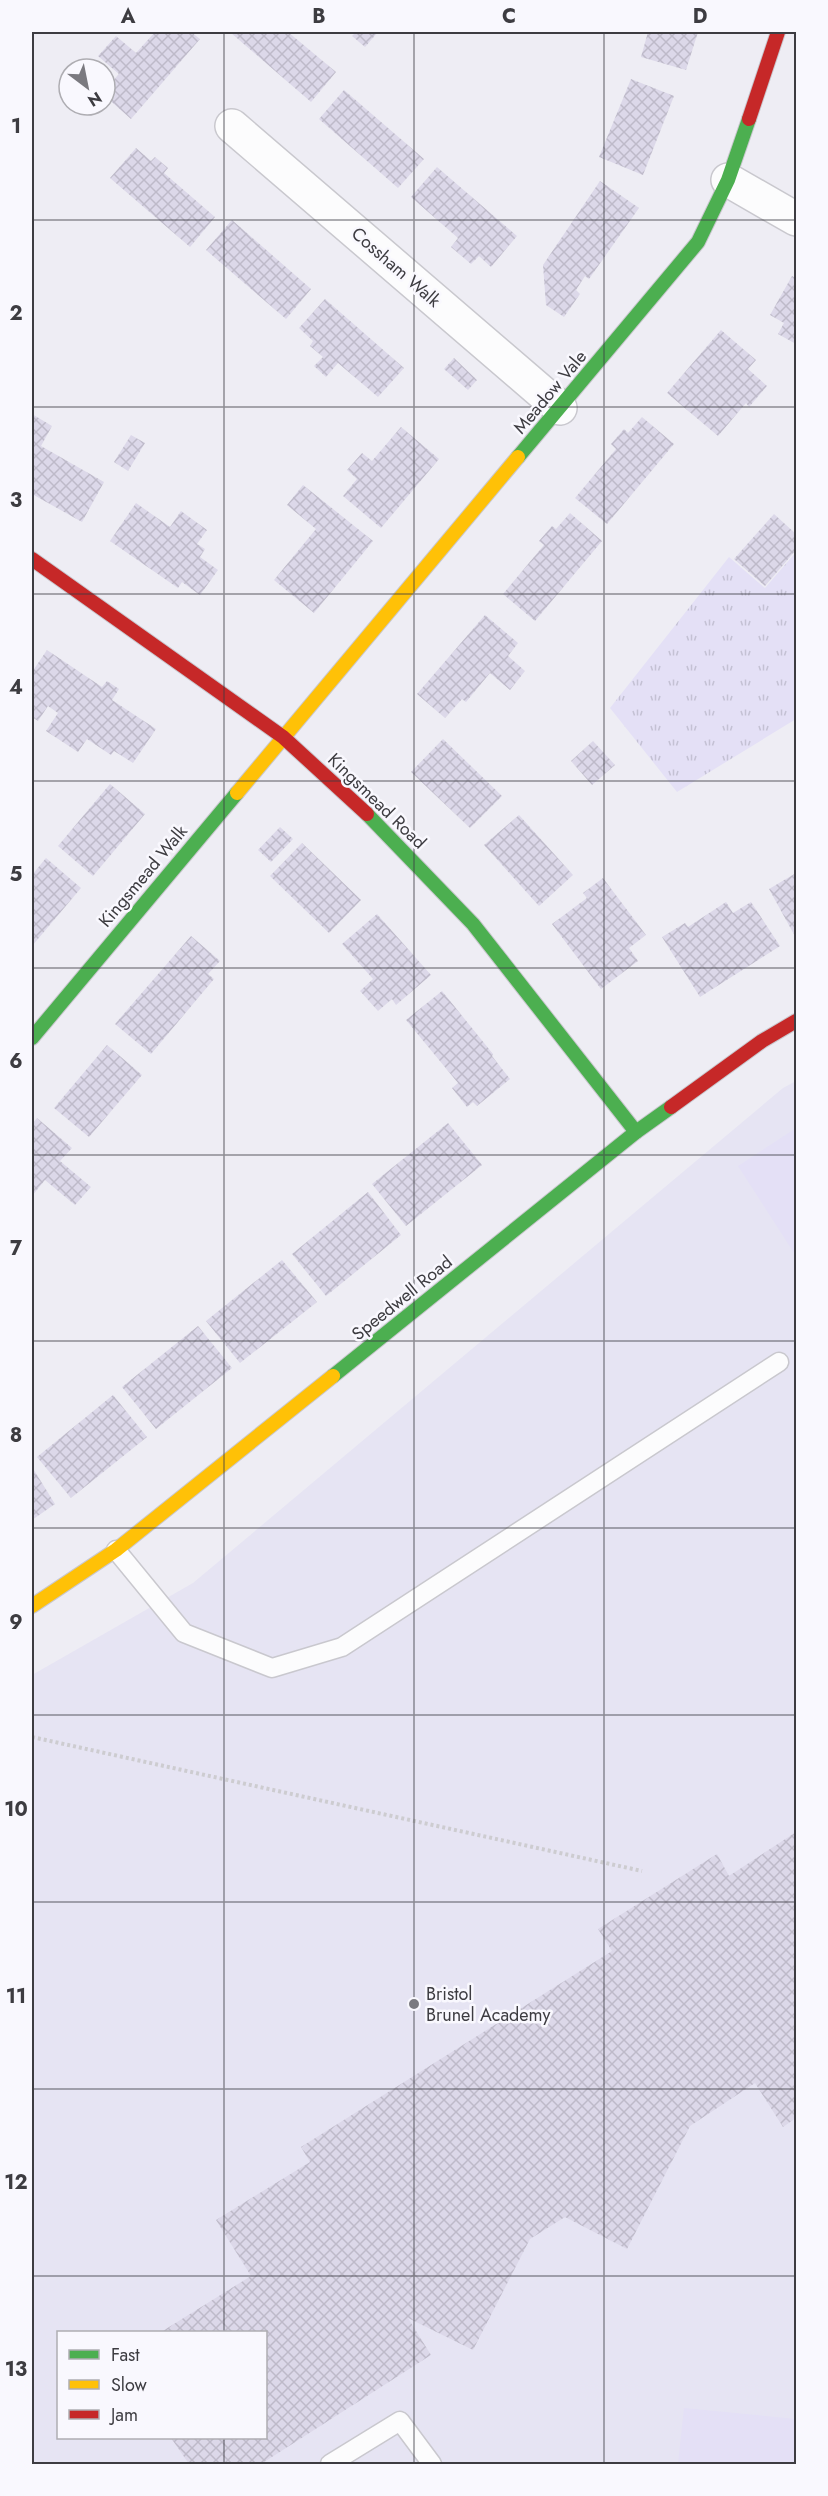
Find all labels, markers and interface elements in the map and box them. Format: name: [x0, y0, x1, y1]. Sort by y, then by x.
text: A: [120, 2, 136, 31]
text: B: [312, 2, 326, 31]
text: C: [502, 2, 516, 31]
text: D: [693, 2, 707, 31]
north arrow: [57, 57, 117, 117]
text: N: [83, 86, 106, 112]
text: 1: [11, 112, 21, 141]
street label: Cossham Walk: [346, 221, 446, 313]
text: 2: [9, 299, 23, 328]
street label: Meadow Vale: [507, 345, 593, 439]
text: 3: [10, 486, 22, 515]
text: 4: [9, 673, 23, 702]
street label: Kingsmead Road: [322, 747, 432, 855]
street label: Kingsmead Walk: [92, 819, 194, 933]
text: 5: [10, 860, 23, 889]
text: 6: [9, 1047, 23, 1076]
text: 7: [10, 1234, 23, 1263]
street label: Speedwell Road: [346, 1249, 458, 1347]
text: 8: [10, 1421, 22, 1450]
text: 9: [9, 1608, 23, 1637]
text: 10: [4, 1795, 28, 1824]
place label: Bristol Brunel Academy: [426, 1981, 551, 2028]
text: 11: [6, 1982, 26, 2011]
marker: Bristol Brunel Academy: [407, 1997, 421, 2011]
text: 12: [4, 2168, 28, 2197]
legend: [57, 2331, 267, 2439]
text: Fast: [111, 2342, 140, 2368]
text: 13: [5, 2355, 27, 2384]
text: Slow: [111, 2372, 148, 2398]
text: Jam: [109, 2402, 138, 2428]

